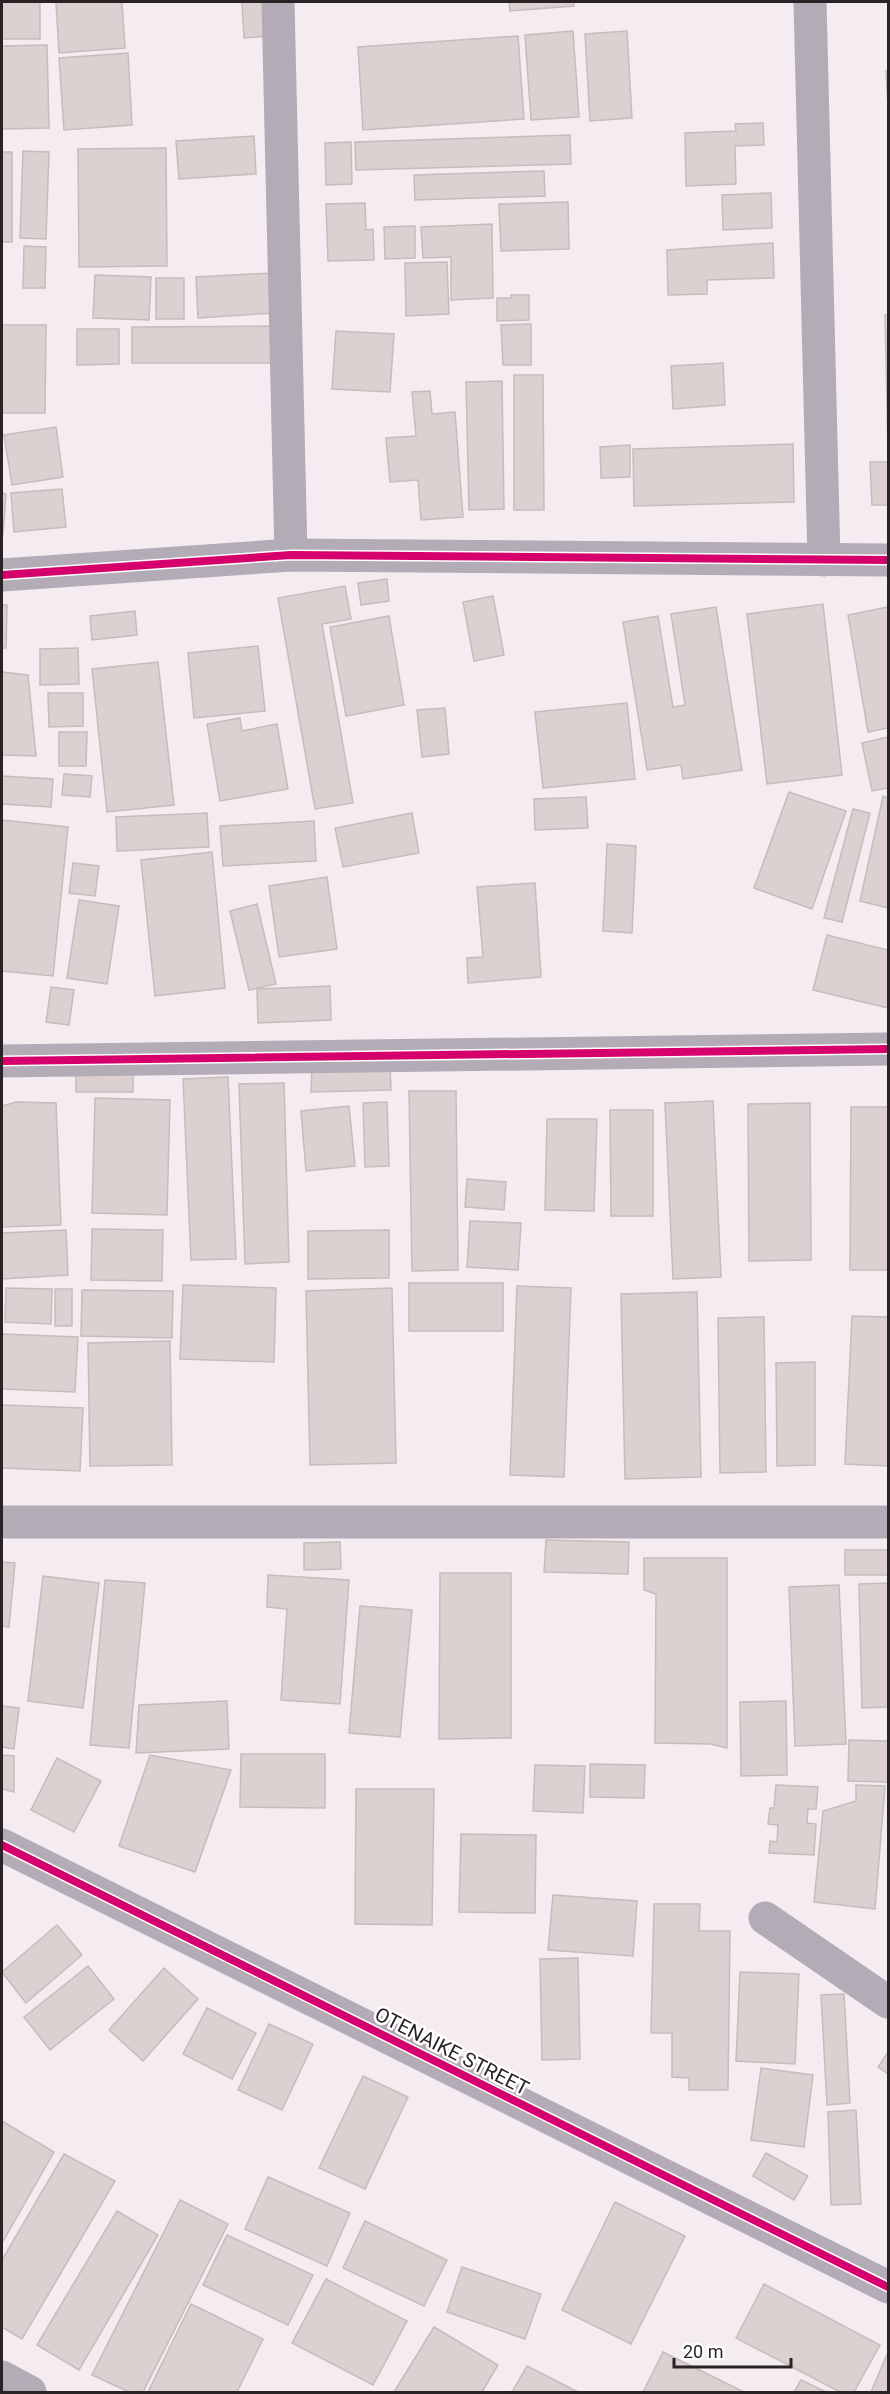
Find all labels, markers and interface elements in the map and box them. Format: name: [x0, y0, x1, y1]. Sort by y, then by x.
street label: OTENAIKE STREET: [371, 2002, 533, 2100]
scale bar: [674, 2331, 791, 2369]
text: 20 m: [683, 2341, 723, 2362]

